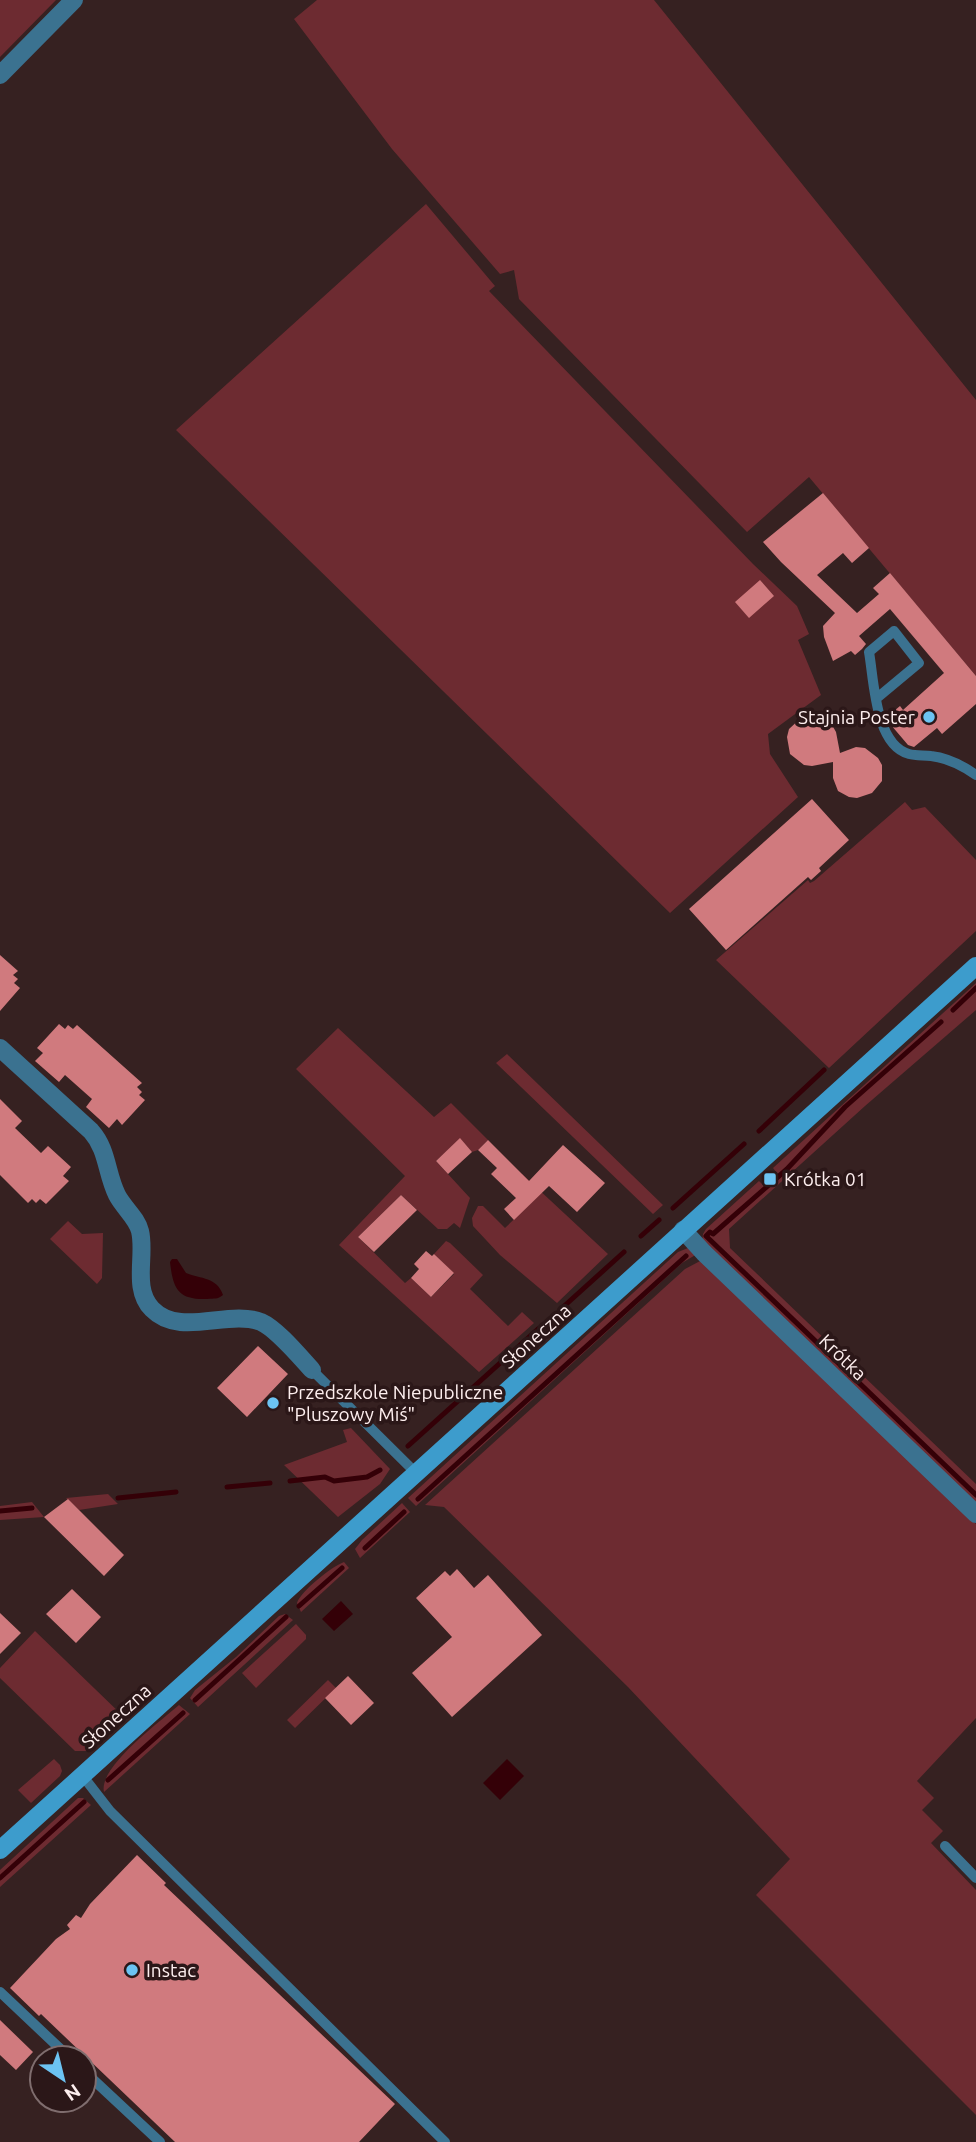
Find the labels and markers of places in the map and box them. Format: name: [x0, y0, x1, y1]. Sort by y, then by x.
place label: Stajnia Poster: [798, 706, 915, 728]
marker: Stajnia Poster: [921, 709, 937, 725]
place label: Krótka 01: [784, 1168, 866, 1190]
marker: Krótka 01: [762, 1171, 778, 1187]
place label: Przedszkole Niepubliczne "Pluszowy Miś": [287, 1381, 503, 1425]
marker: Przedszkole Niepubliczne "Pluszowy Miś": [265, 1395, 281, 1411]
place label: Instac: [146, 1959, 196, 1981]
marker: Instac: [124, 1962, 140, 1978]

